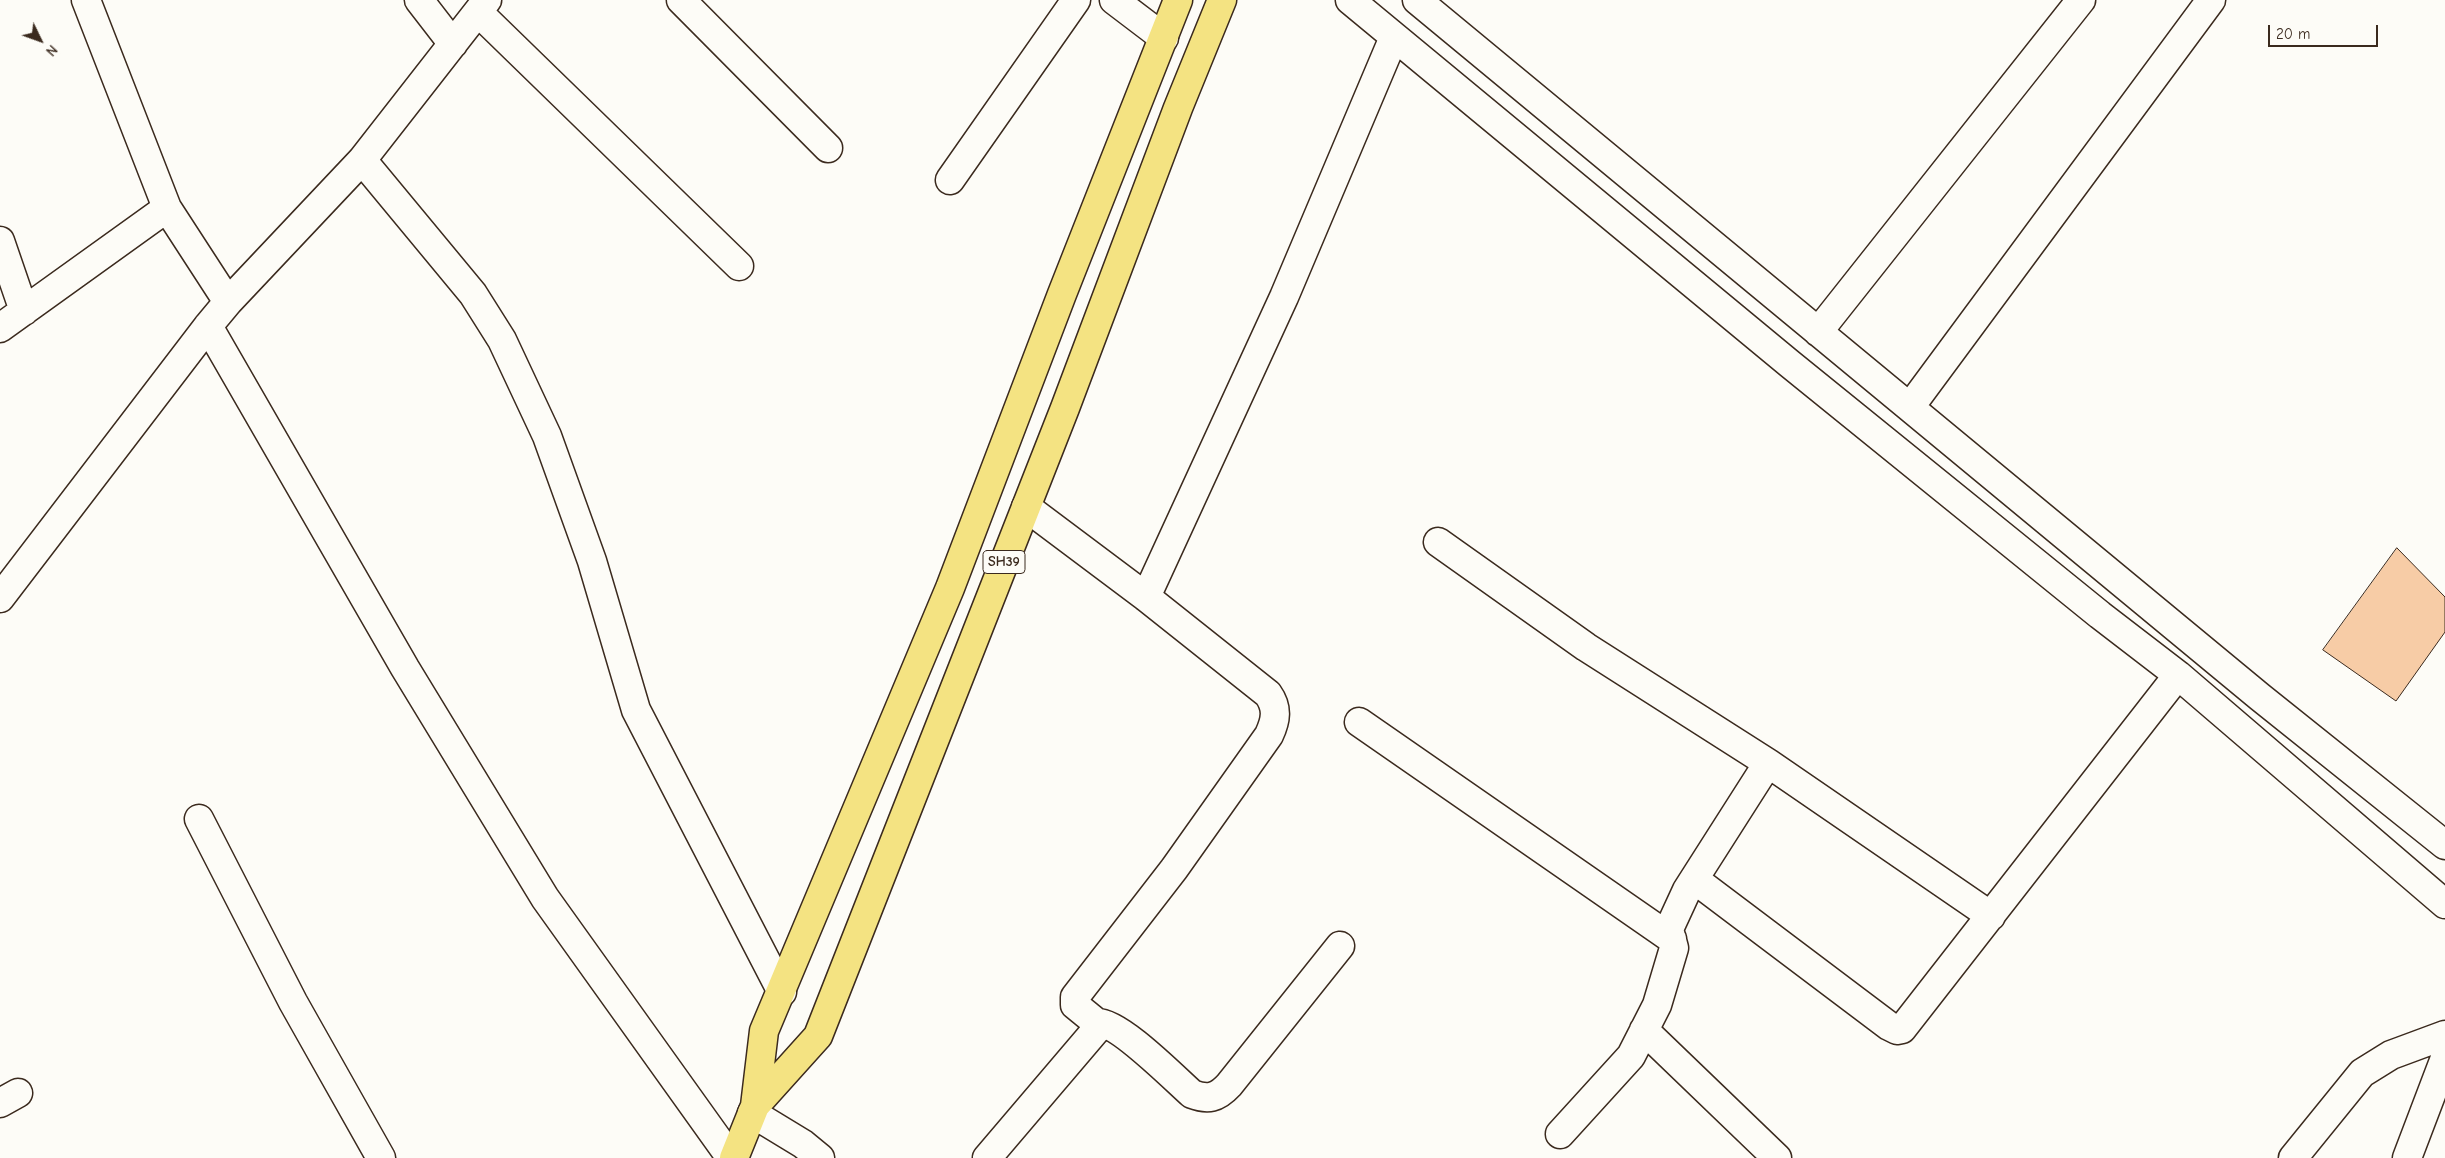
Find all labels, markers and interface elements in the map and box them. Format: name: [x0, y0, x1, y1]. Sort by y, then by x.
north arrow: [15, 15, 65, 65]
scale bar: [2270, 15, 2380, 47]
text: 20 m: [2276, 25, 2310, 43]
text: N: [42, 41, 61, 59]
road number: SH39: [983, 550, 1025, 574]

